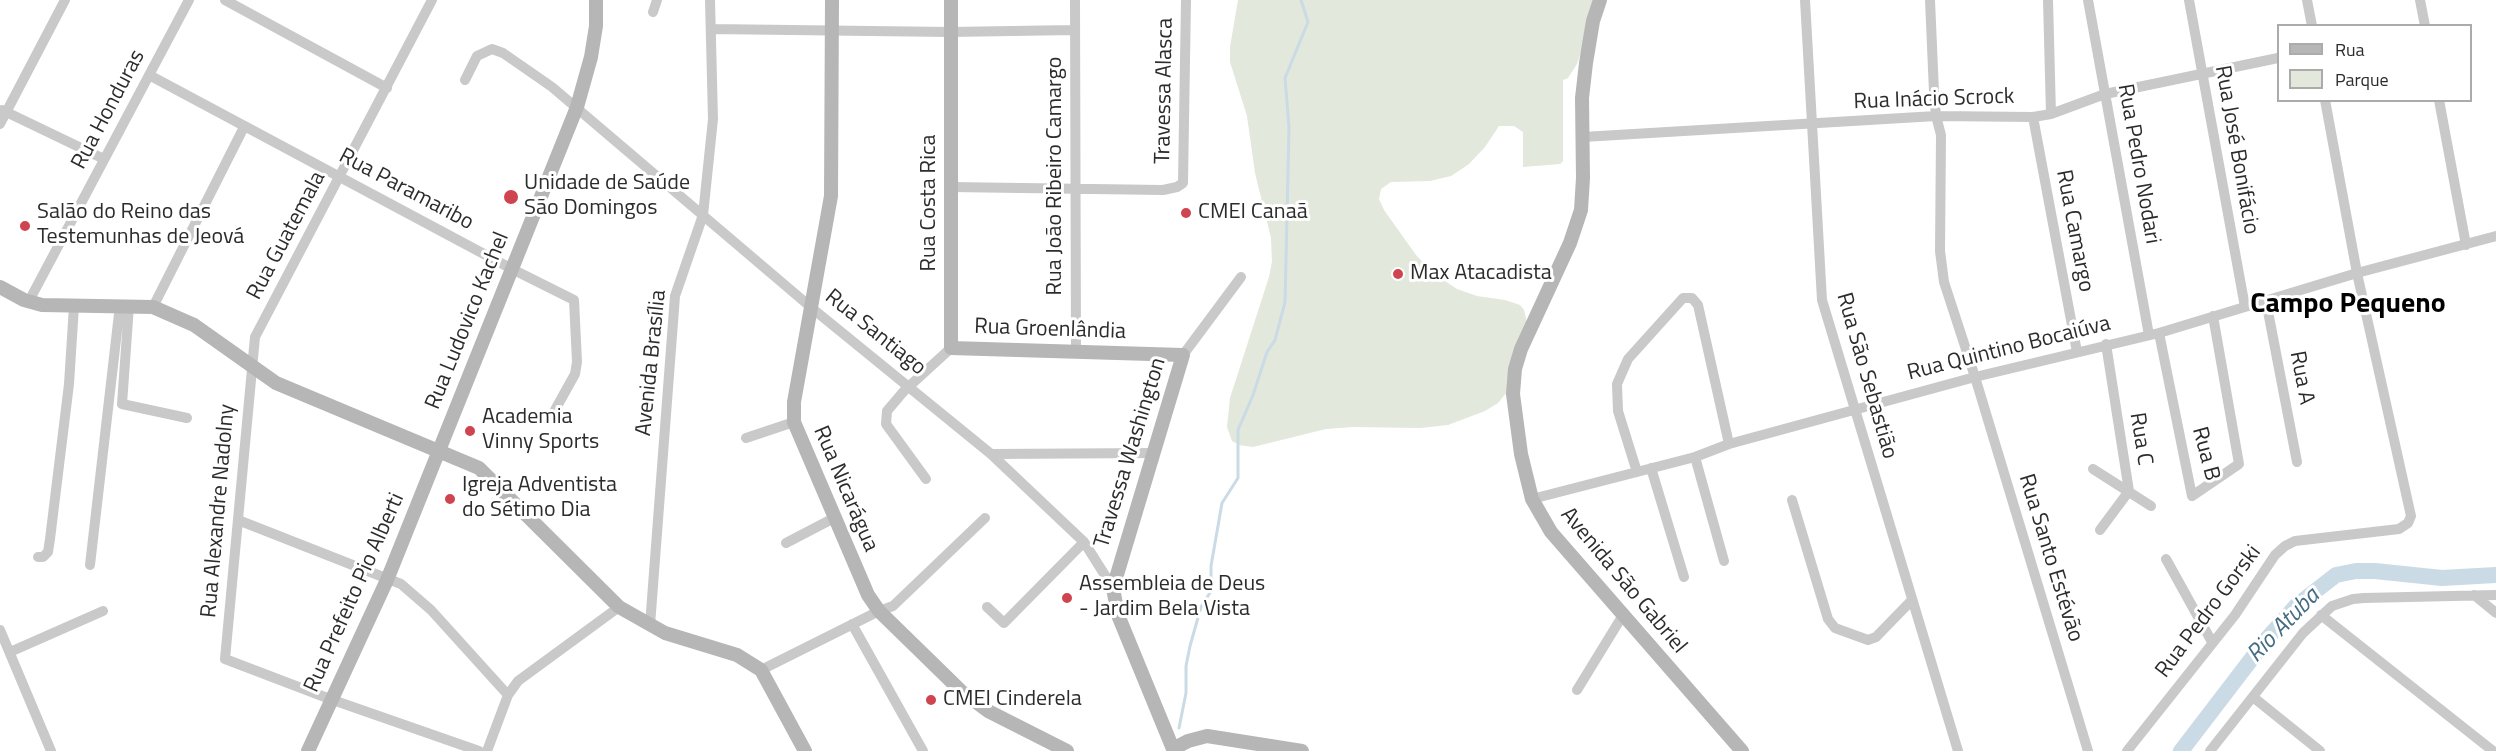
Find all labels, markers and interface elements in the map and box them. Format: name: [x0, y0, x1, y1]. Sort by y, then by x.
street label: Travessa Alasca: [1151, 18, 1179, 164]
legend: [2277, 24, 2472, 102]
text: Rua: [2335, 36, 2365, 63]
street label: Rua Honduras: [67, 46, 151, 174]
street label: Rua João Ribeiro Camargo: [1043, 57, 1069, 295]
street label: Rua José Bonifácio: [2208, 63, 2264, 237]
text: Parque: [2335, 66, 2389, 93]
street label: Rua Pedro Nodari: [2111, 82, 2165, 246]
street label: Rua Inácio Scrock: [1853, 84, 2015, 116]
street label: Rua Costa Rica: [917, 134, 943, 272]
street label: Rua Paramaribo: [334, 143, 478, 237]
street label: Rua Guatemala: [242, 167, 332, 305]
street label: Rua Camargo: [2049, 168, 2099, 294]
place label: Unidade de Saúde São Domingos: [524, 171, 690, 222]
marker: Unidade de Saúde São Domingos: [502, 188, 520, 206]
place label: Salão do Reino das Testemunhas de Jeová: [37, 200, 244, 252]
place label: CMEI Canaã: [1198, 200, 1308, 226]
marker: CMEI Canaã: [1179, 206, 1193, 220]
marker: Salão do Reino das Testemunhas de Jeová: [18, 219, 32, 233]
street label: Rua Ludovico Kachel: [420, 229, 516, 413]
place label: Max Atacadista: [1410, 261, 1552, 287]
marker: Max Atacadista: [1391, 267, 1405, 281]
street label: Rua Santiago: [819, 284, 931, 382]
district label: Campo Pequeno: [2250, 288, 2446, 322]
street label: Avenida Brasília: [631, 289, 673, 437]
street label: Rua São Sebastião: [1830, 290, 1902, 462]
street label: Rua Quintino Bocaiúva: [1905, 311, 2113, 387]
street label: Rua Groenlândia: [974, 314, 1126, 346]
street label: Rua A: [2283, 349, 2319, 407]
street label: Travessa Washington: [1090, 355, 1172, 551]
street label: Rua Alexandre Nadolny: [197, 403, 241, 619]
place label: Academia Vinny Sports: [482, 405, 599, 457]
street label: Rua C: [2123, 411, 2157, 467]
street label: Rua Nicarágua: [807, 422, 883, 556]
marker: Academia Vinny Sports: [463, 424, 477, 438]
street label: Rua B: [2185, 424, 2225, 484]
street label: Rua Santo Estévão: [2012, 471, 2088, 645]
place label: Igreja Adventista do Sétimo Dia: [462, 473, 617, 524]
street label: Rua Prefeito Pio Alberti: [299, 489, 411, 697]
marker: Igreja Adventista do Sétimo Dia: [443, 492, 457, 506]
street label: Avenida São Gabriel: [1554, 503, 1692, 659]
street label: Rua Pedro Gorski: [2151, 541, 2267, 683]
place label: Assembleia de Deus - Jardim Bela Vista: [1079, 572, 1265, 624]
water label: Rio Atuba: [2242, 583, 2326, 669]
marker: Assembleia de Deus - Jardim Bela Vista: [1060, 591, 1074, 605]
place label: CMEI Cinderela: [943, 687, 1082, 713]
marker: CMEI Cinderela: [924, 693, 938, 707]

